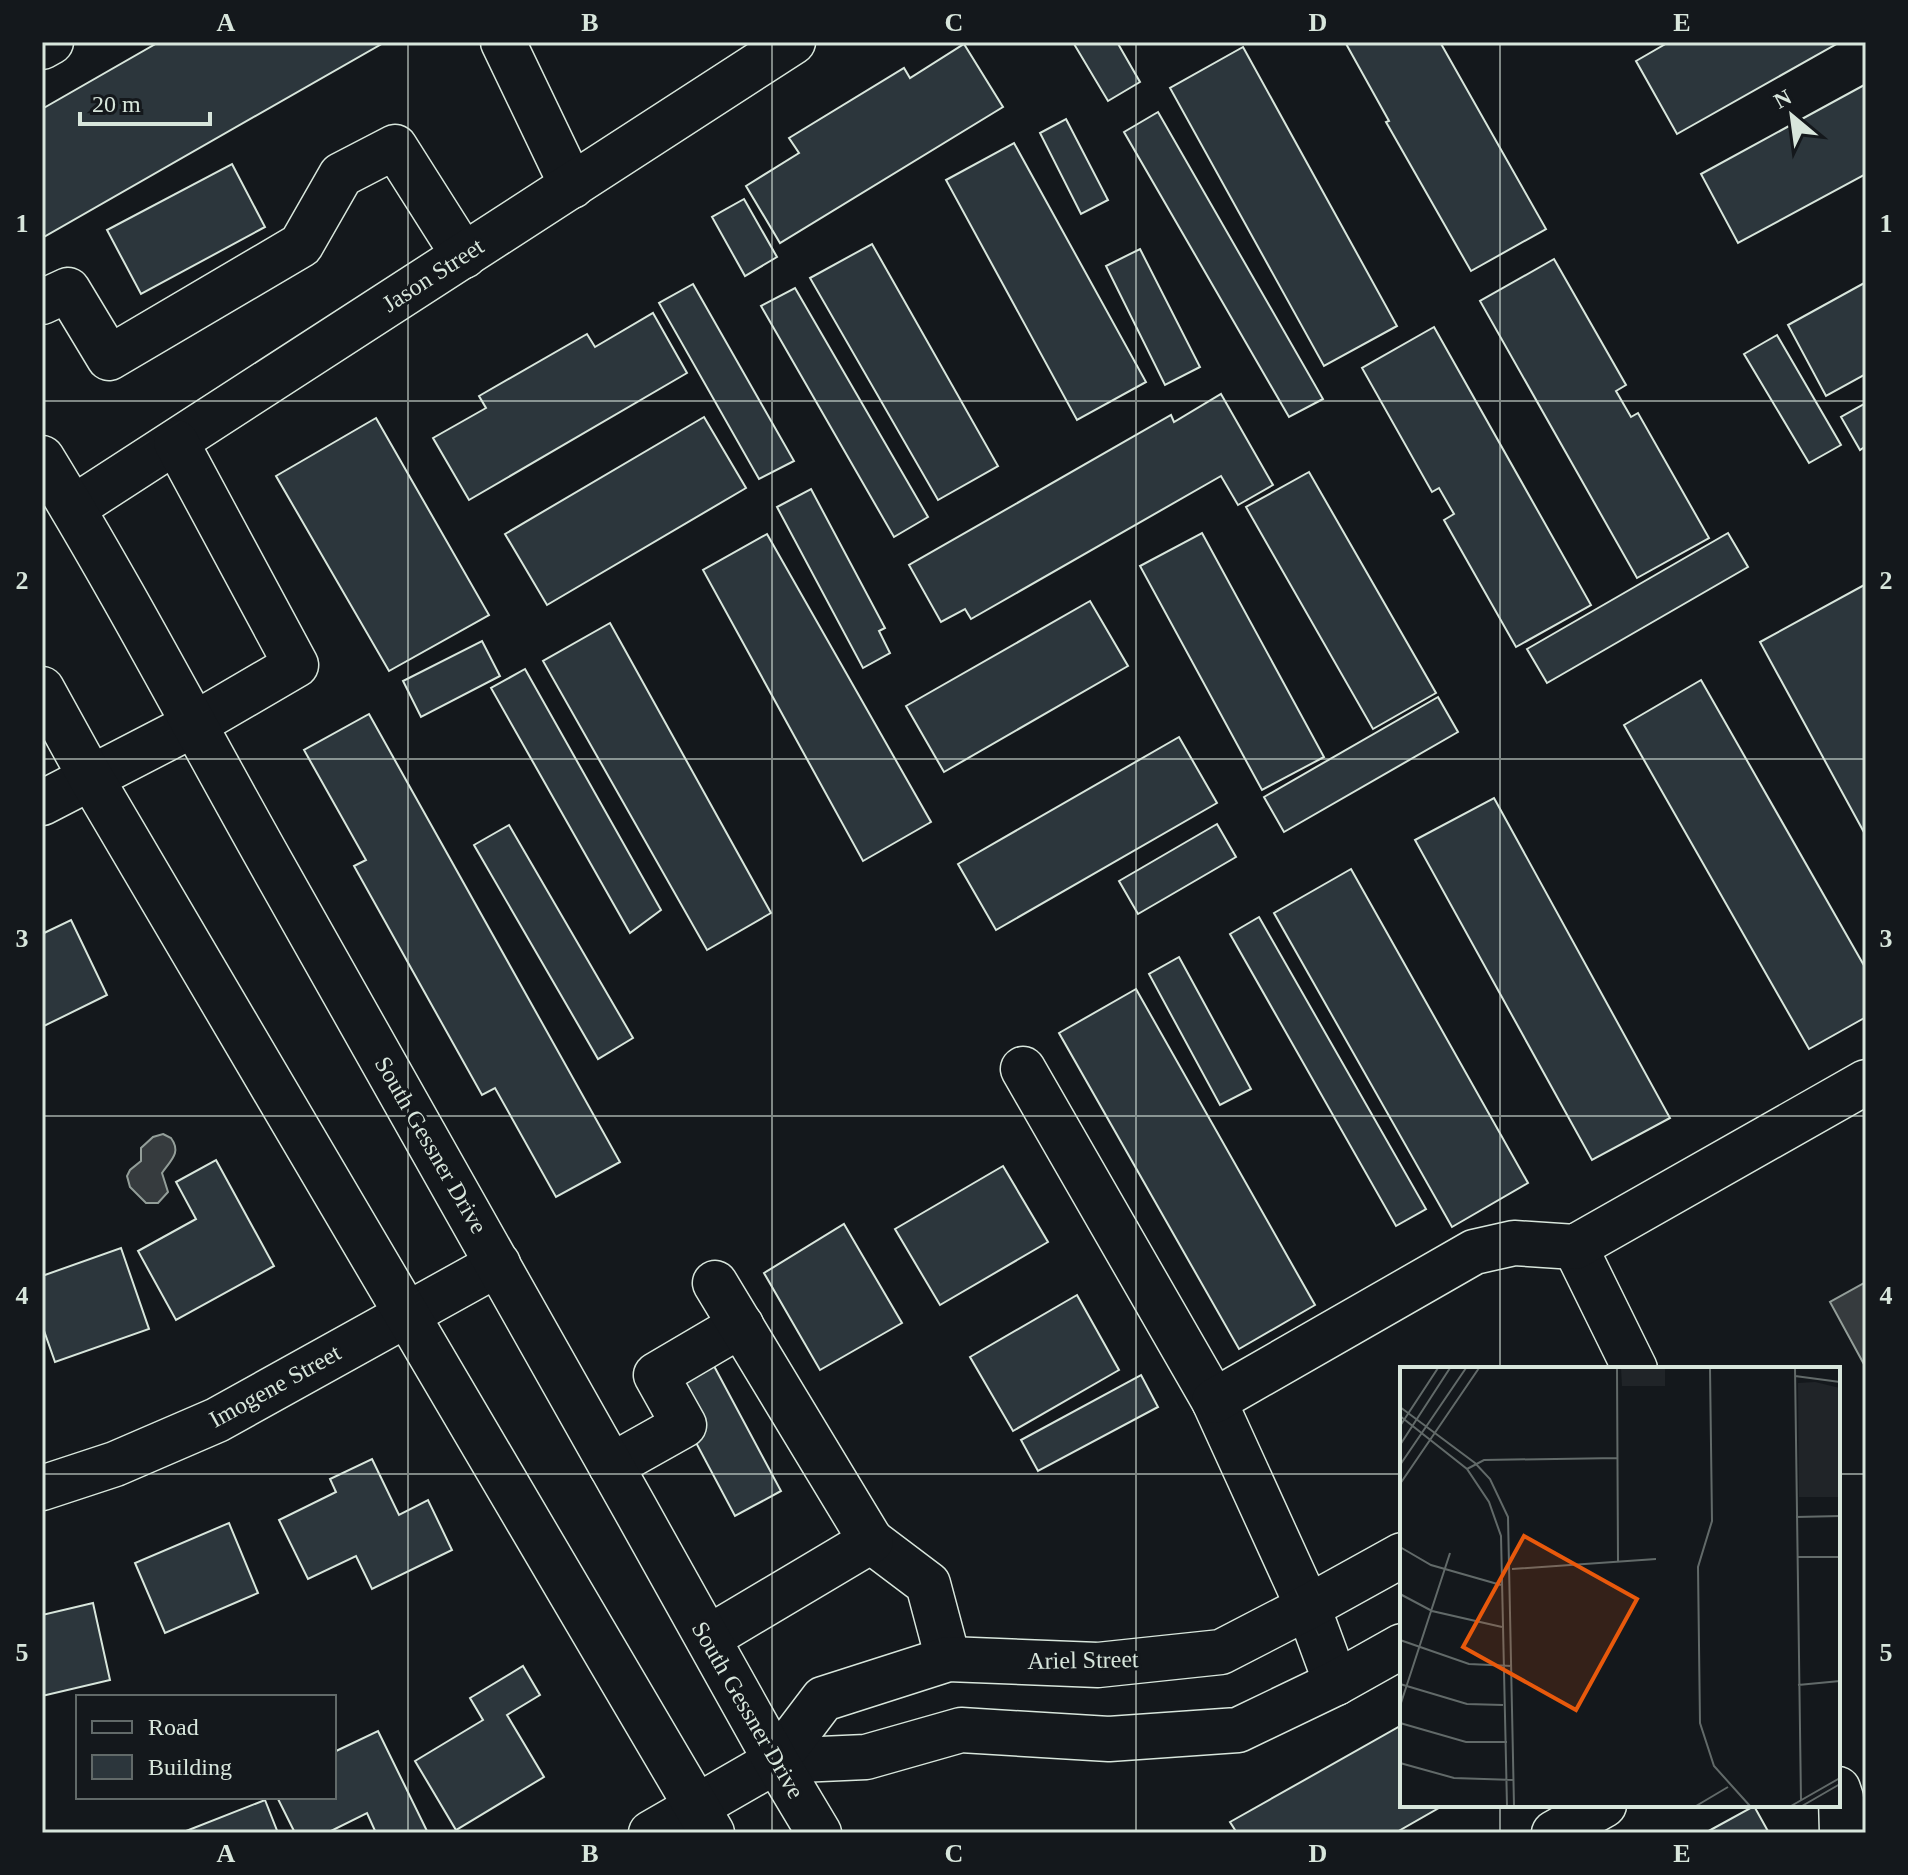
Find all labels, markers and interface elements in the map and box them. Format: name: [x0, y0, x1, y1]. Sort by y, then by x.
text: A: [217, 8, 236, 37]
text: B: [581, 8, 599, 37]
text: C: [945, 8, 963, 37]
text: D: [1309, 8, 1327, 37]
text: E: [1673, 8, 1691, 37]
scale bar: [80, 76, 210, 126]
north arrow: [1752, 76, 1832, 156]
text: N: [1770, 84, 1796, 114]
text: 20 m: [92, 91, 141, 117]
text: 1: [16, 209, 29, 238]
text: 1: [1880, 209, 1893, 238]
street label: Jason Street: [378, 233, 489, 317]
text: 2: [16, 566, 29, 595]
text: 2: [1880, 566, 1893, 595]
text: 3: [16, 924, 29, 953]
text: 3: [1880, 924, 1893, 953]
street label: South Gessner Drive: [370, 1052, 492, 1238]
text: 4: [16, 1281, 29, 1310]
text: 4: [1880, 1281, 1893, 1310]
street label: Imogene Street: [205, 1339, 345, 1433]
inset map: [1400, 1367, 1840, 1807]
street label: South Gessner Drive: [687, 1617, 809, 1803]
text: 5: [16, 1638, 29, 1667]
text: 5: [1880, 1638, 1893, 1667]
street label: Ariel Street: [1027, 1646, 1139, 1674]
legend: [76, 1695, 336, 1799]
text: Road: [148, 1714, 199, 1740]
text: Building: [148, 1754, 232, 1780]
text: A: [217, 1839, 236, 1868]
text: B: [581, 1839, 599, 1868]
text: C: [945, 1839, 963, 1868]
text: D: [1309, 1839, 1327, 1868]
text: E: [1673, 1839, 1691, 1868]

